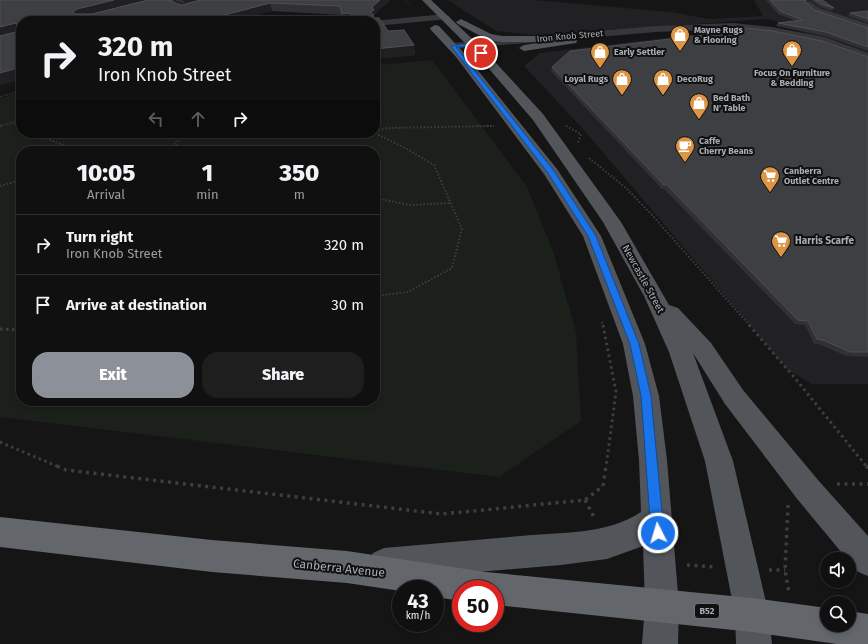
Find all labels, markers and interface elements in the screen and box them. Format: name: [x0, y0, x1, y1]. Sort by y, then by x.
shop icon: Mayne Rugs & Flooring: [669, 24, 691, 52]
place label: Mayne Rugs & Flooring: [694, 25, 743, 45]
street label: Iron Knob Street: [536, 28, 604, 44]
text: 320 m: [98, 30, 173, 63]
icon: right: [32, 32, 84, 84]
pin: [464, 36, 498, 70]
shop icon: Focus On Furniture & Bedding: [781, 39, 803, 67]
shop icon: Early Settler: [589, 41, 611, 69]
icon: arrive: [470, 42, 492, 64]
place label: Early Settler: [614, 47, 665, 57]
text: Iron Knob Street: [98, 64, 232, 86]
shop icon: Loyal Rugs: [611, 68, 633, 96]
shop icon: DecoRug: [652, 68, 674, 96]
place label: Focus On Furniture & Bedding: [754, 68, 830, 88]
place label: Loyal Rugs: [564, 74, 609, 84]
place label: DecoRug: [677, 74, 713, 84]
shop icon: Bed Bath N' Table: [688, 92, 710, 120]
place label: Bed Bath N' Table: [713, 93, 750, 113]
icon: left: [145, 108, 167, 130]
icon: ahead: [187, 108, 209, 130]
icon: right: [229, 108, 251, 130]
cafe icon: Caffe Cherry Beans: [674, 135, 696, 163]
place label: Caffe Cherry Beans: [699, 136, 754, 156]
text: 10:05: [77, 159, 135, 187]
text: 1: [202, 159, 213, 187]
text: 350: [279, 159, 319, 187]
supermarket icon: Canberra Outlet Centre: [759, 165, 781, 193]
place label: Canberra Outlet Centre: [784, 166, 839, 186]
text: Arrival: [87, 187, 125, 202]
text: min: [196, 187, 219, 202]
text: m: [294, 187, 305, 202]
text: Turn right: [66, 228, 133, 246]
supermarket icon: Harris Scarfe: [770, 230, 792, 258]
icon: right: [32, 234, 54, 256]
place label: Harris Scarfe: [795, 235, 855, 247]
text: 320 m: [324, 236, 364, 254]
street label: Newcastle Street: [619, 243, 667, 315]
text: Iron Knob Street: [66, 246, 162, 261]
icon: arrive: [32, 294, 54, 316]
text: Arrive at destination: [66, 296, 207, 314]
text: 30 m: [331, 296, 364, 314]
button: Exit: [32, 352, 194, 398]
button: Share: [202, 352, 364, 398]
position arrow: [637, 512, 679, 554]
map controls: [820, 552, 856, 632]
button: sound: [820, 552, 856, 588]
street label: Canberra Avenue: [292, 556, 386, 580]
speed limit sign: 50: [452, 580, 504, 632]
text: 43: [407, 589, 429, 613]
button: search: [820, 596, 856, 632]
road number: B52: [695, 604, 719, 618]
text: km/h: [406, 610, 430, 622]

